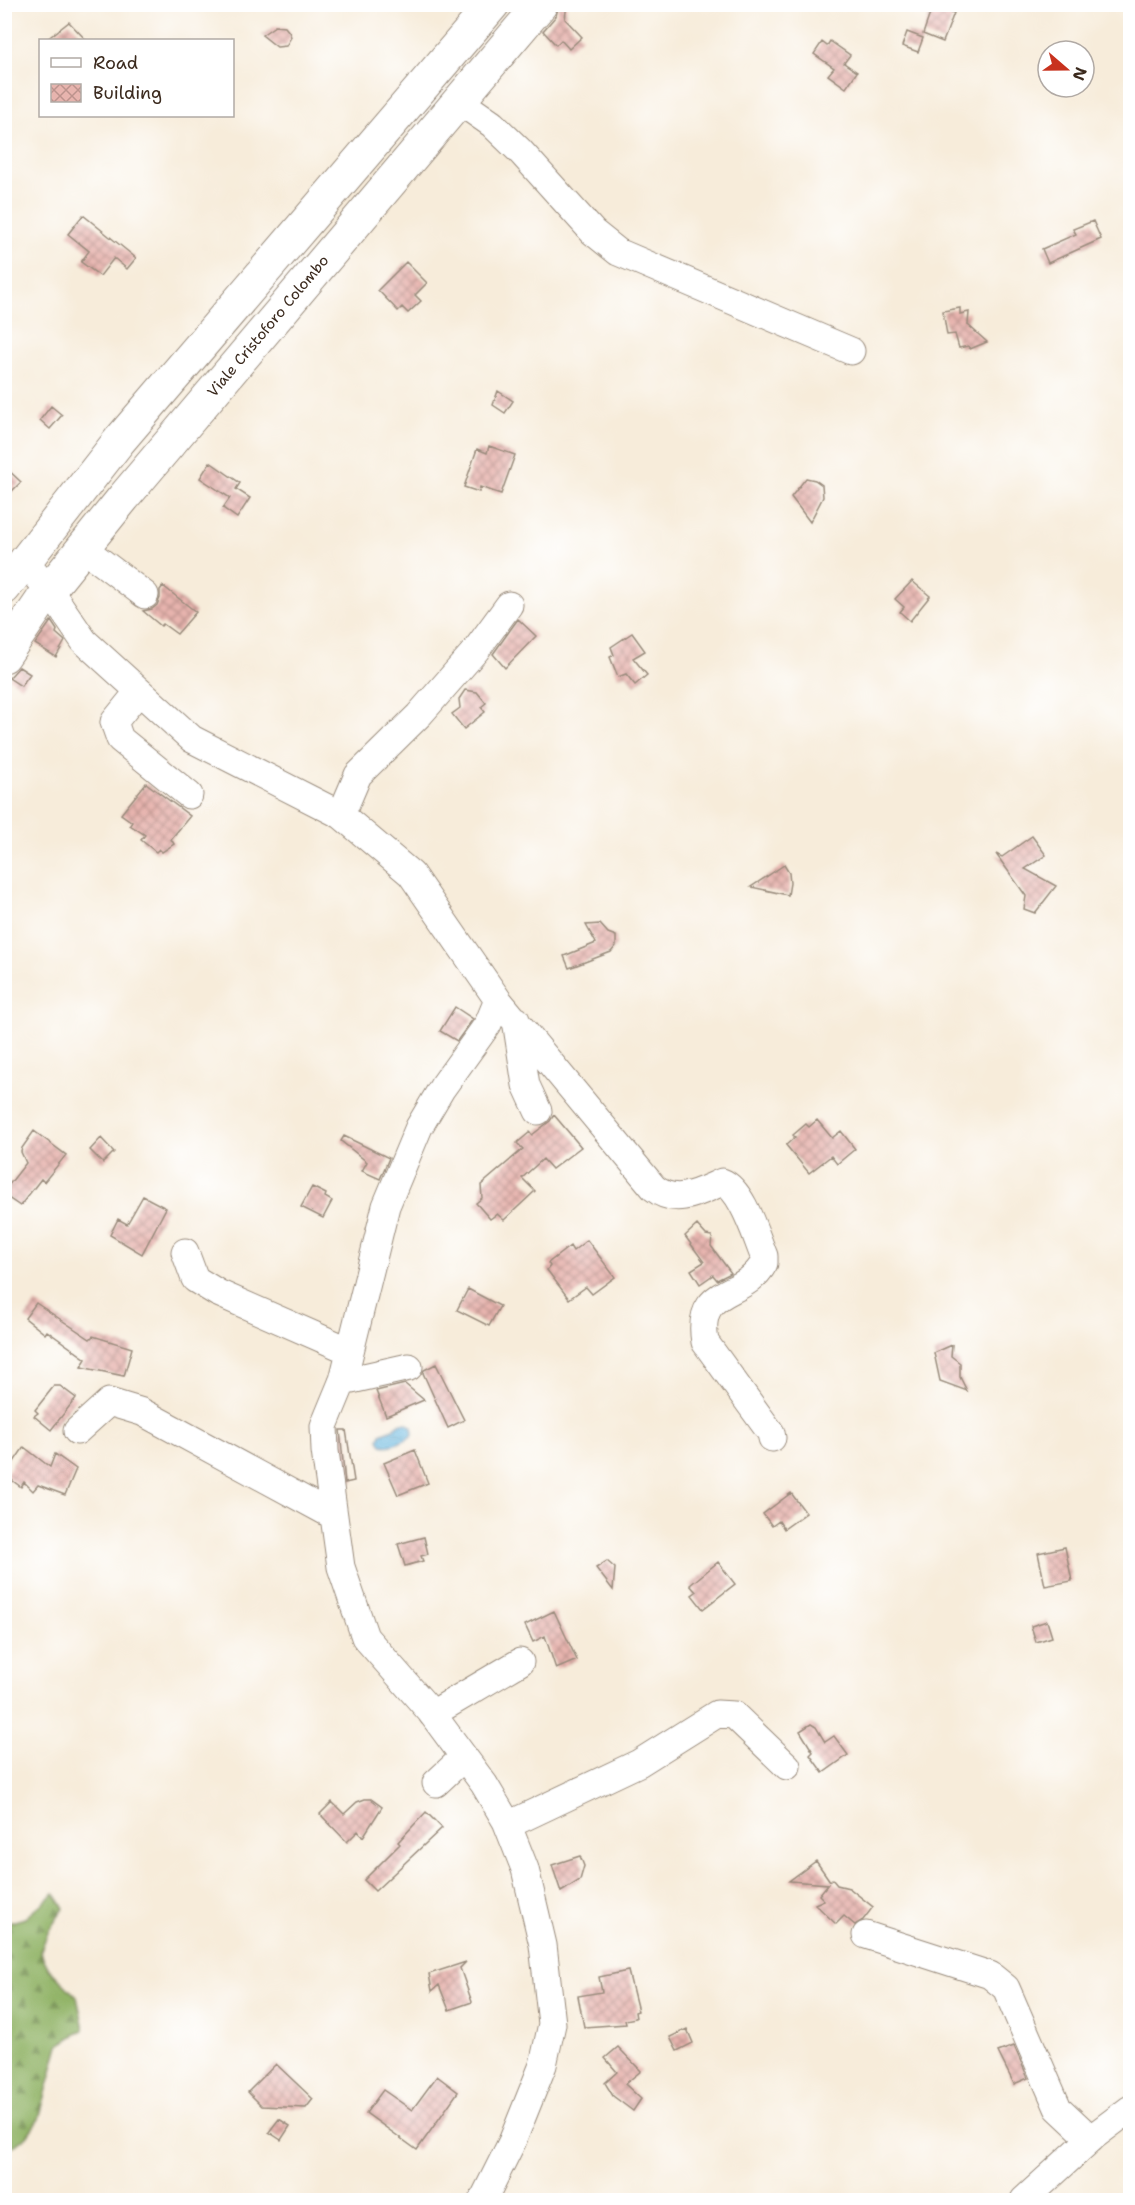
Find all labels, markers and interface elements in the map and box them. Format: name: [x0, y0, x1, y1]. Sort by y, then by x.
legend: [39, 39, 234, 117]
north arrow: [1036, 39, 1096, 99]
text: Road: [93, 51, 138, 75]
text: N: [1068, 64, 1092, 84]
text: Building: [93, 81, 162, 105]
street label: Viale Cristoforo Colombo: [203, 251, 333, 401]

